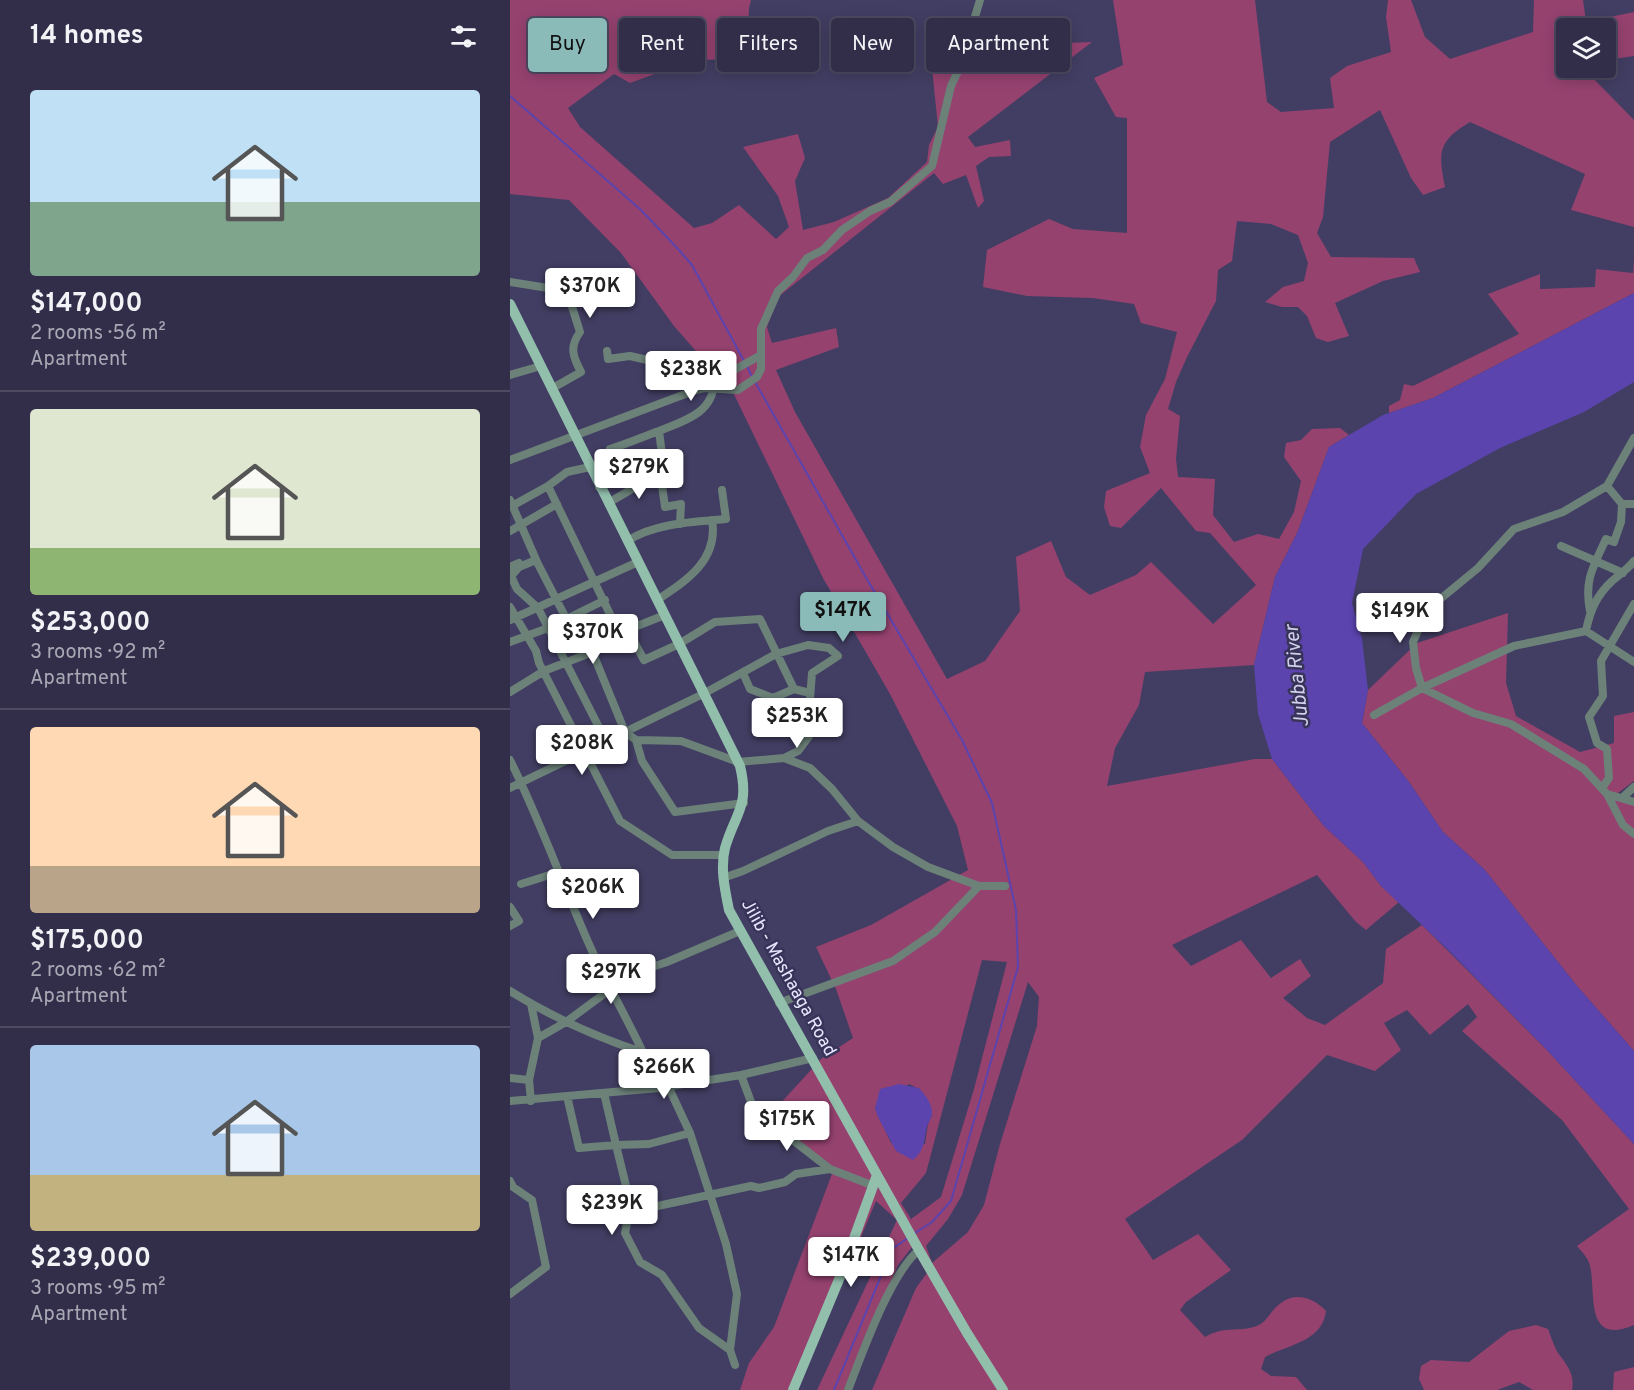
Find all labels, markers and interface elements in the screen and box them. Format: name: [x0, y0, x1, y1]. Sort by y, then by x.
chip: Buy: [528, 18, 607, 72]
chip: Rent: [619, 18, 705, 72]
chip: Filters: [717, 18, 819, 72]
chip: New: [831, 18, 914, 72]
chip: Apartment: [926, 18, 1070, 72]
map controls: [1556, 18, 1616, 78]
button: layers: [1556, 18, 1616, 78]
text: 14 homes: [30, 20, 144, 53]
icon: filters: [447, 20, 480, 53]
icon: home: [201, 129, 309, 237]
pin: $370K: [548, 268, 632, 319]
text: $370K: [559, 274, 621, 300]
text: $147,000: [30, 288, 143, 321]
text: 2 rooms · 56 m²: [30, 321, 166, 347]
text: Apartment: [30, 347, 128, 373]
pin: $238K: [649, 351, 733, 402]
text: $238K: [660, 357, 722, 383]
icon: home: [201, 448, 309, 556]
pin: $279K: [597, 449, 681, 500]
text: $279K: [608, 455, 670, 481]
pin: $147K: [801, 592, 885, 643]
pin: $149K: [1358, 593, 1442, 644]
text: $147K: [814, 598, 872, 624]
text: $149K: [1370, 599, 1430, 625]
text: $253,000: [30, 607, 150, 640]
pin: $370K: [551, 614, 635, 665]
text: $370K: [562, 620, 624, 646]
water label: Jubba River: [1280, 622, 1316, 729]
text: 3 rooms · 92 m²: [30, 640, 165, 666]
text: Apartment: [30, 666, 128, 692]
pin: $253K: [755, 698, 839, 749]
text: $253K: [766, 704, 828, 730]
pin: $208K: [540, 725, 624, 776]
text: $208K: [550, 731, 614, 757]
icon: home: [201, 766, 309, 874]
pin: $206K: [551, 869, 635, 920]
text: $206K: [561, 875, 625, 901]
street label: Jilib - Mashaaga Road: [735, 895, 841, 1061]
text: $175,000: [30, 925, 144, 958]
pin: $297K: [569, 954, 653, 1005]
text: 2 rooms · 62 m²: [30, 958, 166, 984]
text: $297K: [580, 960, 642, 986]
text: Apartment: [30, 984, 128, 1010]
pin: $266K: [622, 1049, 706, 1100]
text: $266K: [632, 1055, 696, 1081]
icon: home: [201, 1084, 309, 1192]
pin: $175K: [745, 1101, 829, 1152]
text: $175K: [758, 1107, 816, 1133]
pin: $239K: [570, 1185, 654, 1236]
text: $239K: [581, 1191, 643, 1217]
pin: $147K: [809, 1237, 893, 1288]
text: $239,000: [30, 1243, 151, 1276]
text: $147K: [822, 1243, 880, 1269]
text: 3 rooms · 95 m²: [30, 1276, 166, 1302]
text: Apartment: [30, 1302, 128, 1328]

